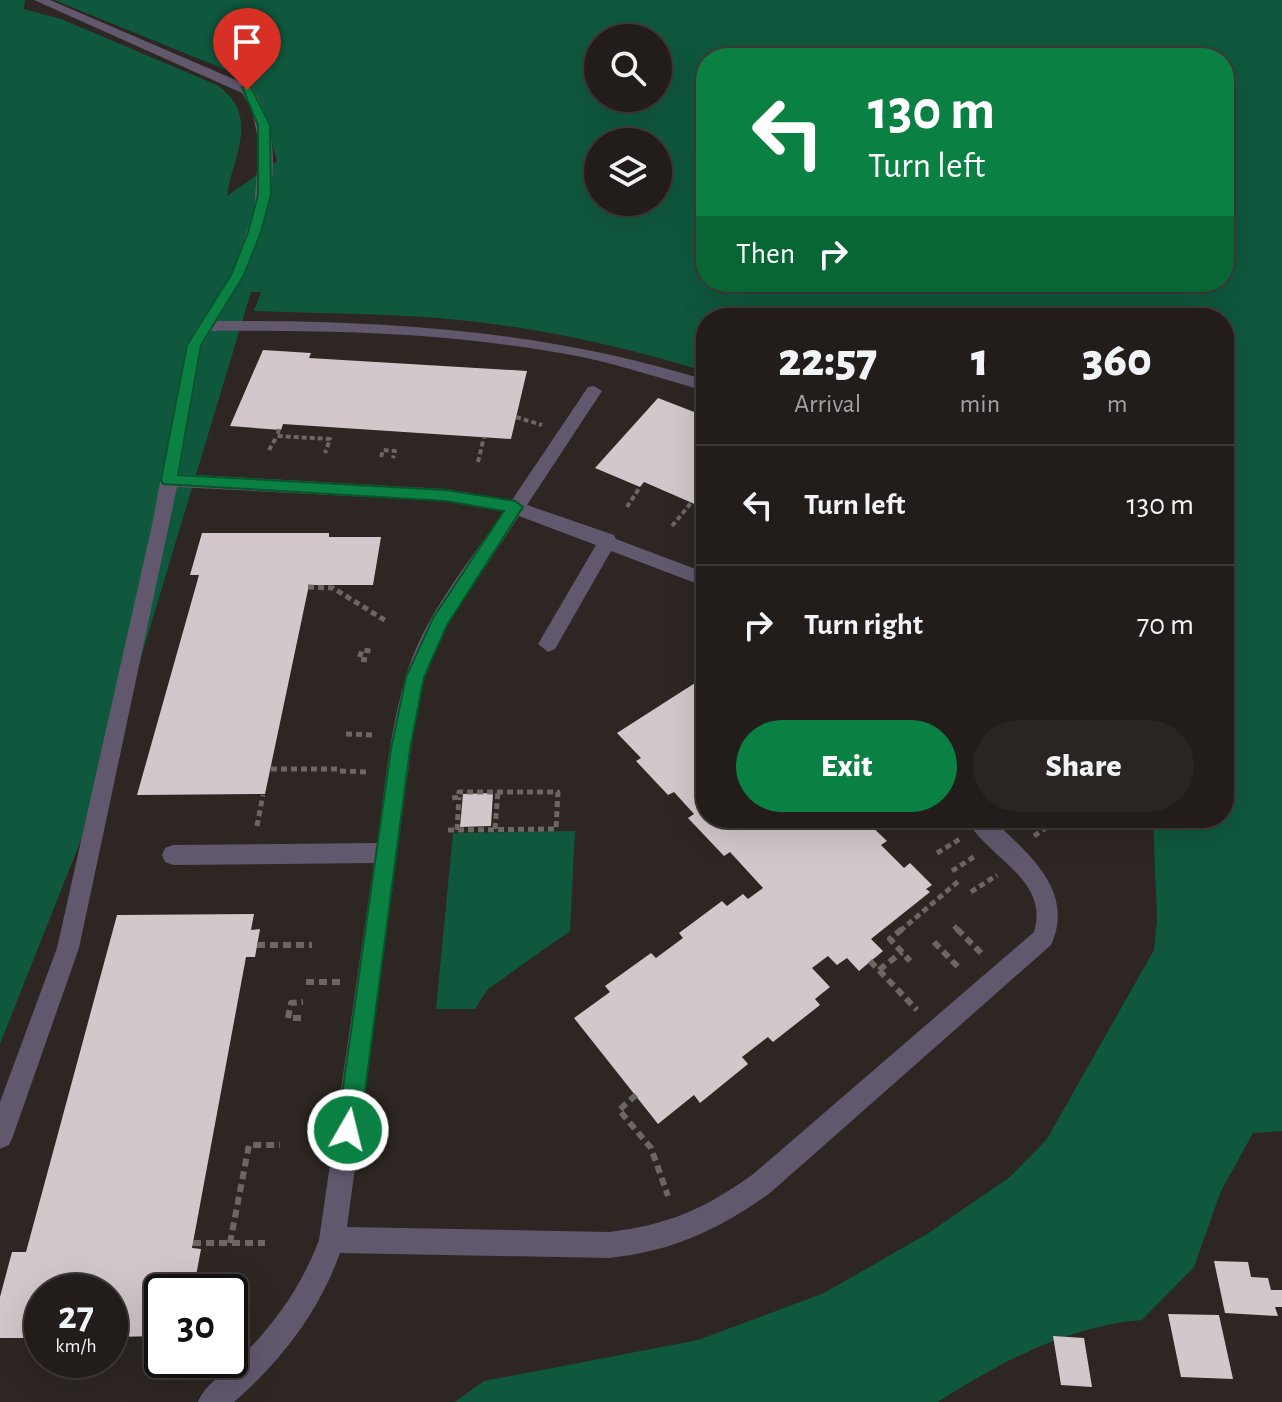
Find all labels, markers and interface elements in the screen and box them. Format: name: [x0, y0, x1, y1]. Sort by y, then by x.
pin: [213, 8, 281, 90]
icon: arrive: [225, 20, 269, 64]
map controls: [584, 24, 672, 216]
button: search: [584, 24, 672, 112]
icon: left: [736, 80, 840, 184]
text: 130 m: [868, 83, 995, 139]
button: layers: [584, 128, 672, 216]
text: Turn left: [868, 148, 985, 184]
icon: right: [811, 232, 855, 276]
text: Then: [736, 239, 795, 269]
text: 22:57: [778, 337, 877, 385]
text: 1: [971, 337, 989, 385]
text: 360: [1082, 337, 1152, 385]
text: Arrival: [794, 391, 861, 417]
text: min: [960, 391, 1000, 417]
text: m: [1107, 391, 1127, 417]
icon: left: [736, 483, 780, 527]
text: Turn left: [804, 490, 905, 520]
text: 130 m: [1127, 490, 1194, 520]
icon: right: [736, 603, 780, 647]
text: Turn right: [804, 610, 923, 640]
text: 70 m: [1137, 610, 1194, 640]
button: Exit: [736, 720, 957, 812]
button: Share: [973, 720, 1194, 812]
position arrow: [306, 1088, 390, 1172]
speed limit sign: 30: [144, 1274, 248, 1378]
text: 27: [58, 1296, 94, 1336]
text: km/h: [55, 1336, 97, 1356]

